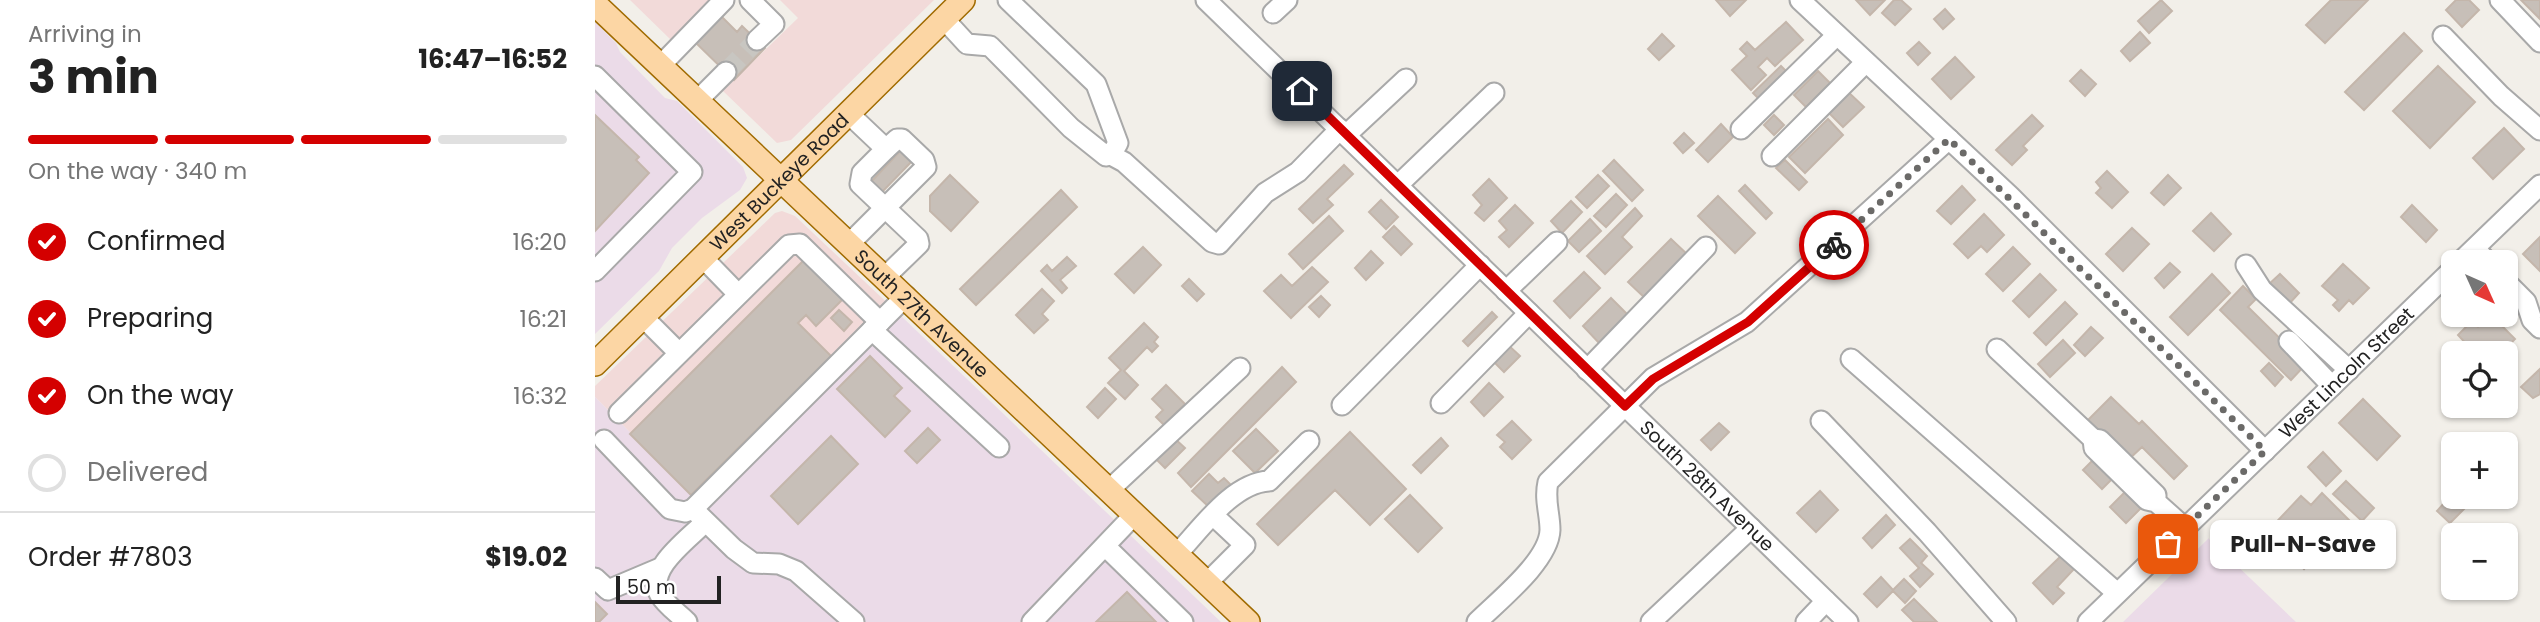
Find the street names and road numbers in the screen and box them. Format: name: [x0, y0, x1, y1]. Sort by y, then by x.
street label: West Buckeye Road: [704, 107, 855, 257]
street label: South 27th Avenue: [848, 243, 995, 384]
street label: West Lincoln Street: [2273, 301, 2420, 445]
street label: South 28th Avenue: [1634, 414, 1780, 558]

